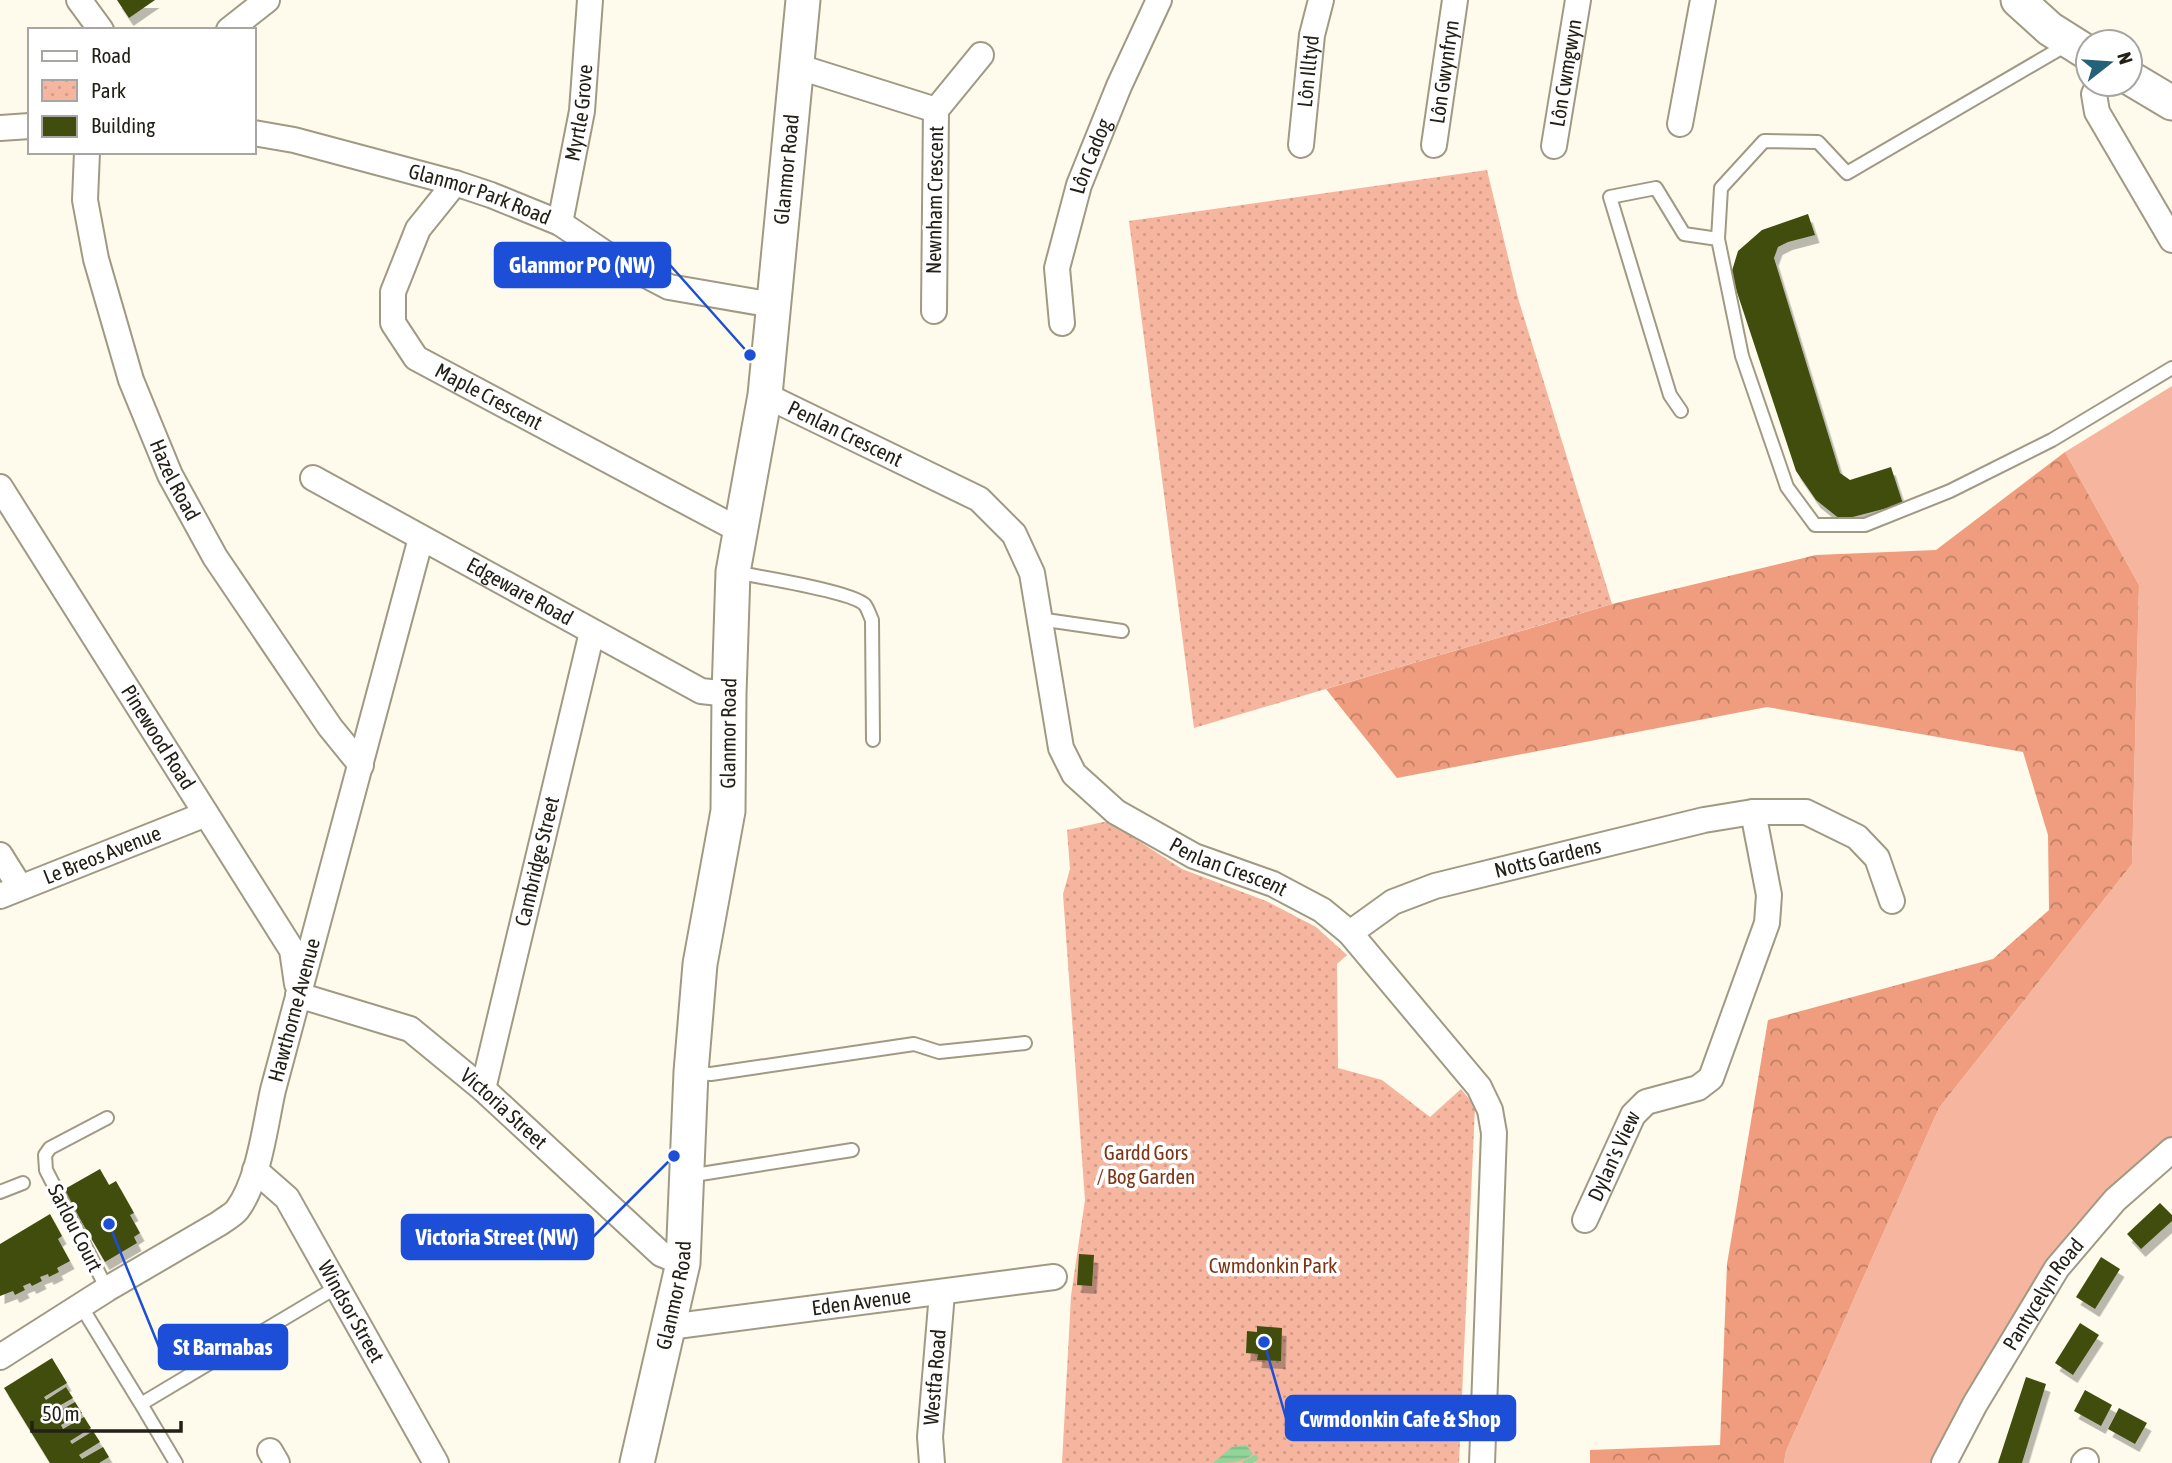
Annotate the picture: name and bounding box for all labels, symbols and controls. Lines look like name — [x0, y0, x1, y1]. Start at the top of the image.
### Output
street label: Lôn Cwmgwyn — [1544, 17, 1586, 128]
street label: Lôn Gwynfryn — [1424, 18, 1463, 125]
legend — [28, 28, 256, 154]
north arrow — [2074, 28, 2144, 98]
street label: Lôn Illtyd — [1292, 34, 1323, 108]
text: Road — [91, 43, 131, 67]
text: N — [2113, 49, 2137, 67]
street label: Myrtle Grove — [559, 64, 596, 163]
text: Park — [91, 78, 126, 102]
text: Building — [91, 113, 155, 137]
street label: Glanmor Road — [768, 113, 803, 226]
street label: Lôn Cadog — [1064, 115, 1116, 196]
street label: Newnham Crescent — [921, 126, 947, 274]
street label: Glanmor Park Road — [406, 158, 554, 229]
callout: Glanmor PO (NW) — [495, 243, 670, 287]
text: Glanmor PO (NW) — [509, 252, 655, 278]
street label: Maple Crescent — [431, 358, 547, 434]
street label: Penlan Crescent — [784, 395, 907, 471]
street label: Hazel Road — [146, 435, 205, 524]
street label: Edgeware Road — [463, 552, 578, 630]
street label: Glanmor Road — [715, 677, 741, 789]
street label: Pinewood Road — [117, 680, 201, 794]
street label: Cambridge Street — [509, 794, 563, 928]
street label: Le Breos Avenue — [40, 820, 164, 889]
street label: Penlan Crescent — [1166, 832, 1292, 900]
street label: Notts Gardens — [1492, 833, 1603, 882]
street label: Hawthorne Avenue — [263, 935, 324, 1084]
street label: Victoria Street — [456, 1063, 552, 1153]
street label: Dylan's View — [1582, 1107, 1644, 1205]
park label: Gardd Gors / Bog Garden — [1097, 1140, 1195, 1188]
street label: Sarlou Court — [44, 1180, 108, 1275]
callout: Victoria Street (NW) — [402, 1215, 593, 1259]
text: Victoria Street (NW) — [414, 1224, 579, 1250]
street label: Pantycelyn Road — [1997, 1233, 2088, 1354]
street label: Glanmor Road — [650, 1240, 695, 1352]
park label: Cwmdonkin Park — [1209, 1253, 1337, 1277]
street label: Windsor Street — [314, 1256, 390, 1366]
street label: Eden Avenue — [810, 1283, 912, 1319]
callout: St Barnabas — [159, 1325, 287, 1369]
street label: Westfa Road — [918, 1328, 950, 1426]
text: St Barnabas — [173, 1334, 273, 1360]
scale bar — [32, 1390, 180, 1434]
callout: Cwmdonkin Cafe & Shop — [1286, 1396, 1515, 1440]
text: 50 m — [42, 1401, 80, 1425]
text: Cwmdonkin Cafe & Shop — [1299, 1406, 1501, 1432]

